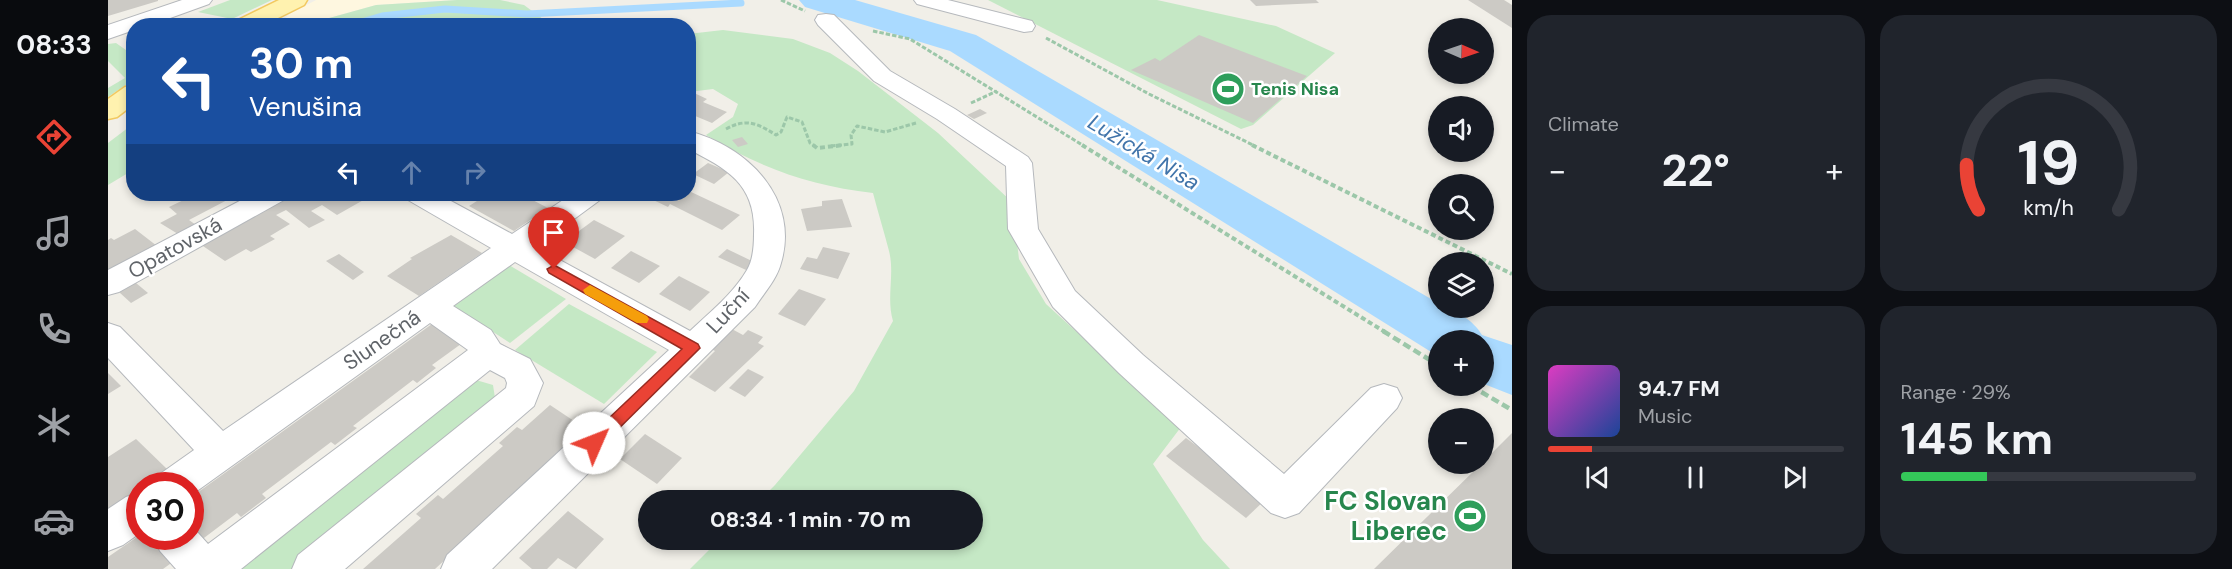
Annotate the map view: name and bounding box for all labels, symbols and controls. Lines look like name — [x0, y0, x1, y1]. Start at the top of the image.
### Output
north arrow — [1428, 18, 1494, 84]
map controls — [1428, 18, 1494, 474]
text: 08:33 — [16, 27, 92, 62]
text: 30 m — [249, 36, 353, 91]
icon: left — [150, 42, 228, 120]
sports icon: Tenis Nisa — [1210, 71, 1246, 107]
place label: Tenis Nisa — [1251, 77, 1339, 101]
text: Venušina — [249, 89, 362, 124]
button: sound — [1428, 96, 1494, 162]
water label: Lužická Nisa — [1083, 108, 1205, 197]
text: Climate — [1548, 111, 1619, 137]
icon: directions — [33, 116, 75, 158]
text: 19 — [2017, 122, 2079, 203]
text: 22° — [1662, 141, 1730, 200]
text: − — [1548, 149, 1566, 192]
text: + — [1825, 149, 1843, 192]
icon: left — [332, 156, 365, 189]
icon: ahead — [395, 156, 428, 189]
icon: right — [458, 156, 491, 189]
button: search — [1428, 174, 1494, 240]
text: km/h — [2023, 194, 2074, 222]
pin — [528, 207, 579, 269]
street label: Opatovská — [123, 211, 227, 285]
icon: music — [33, 212, 75, 254]
icon: arrive — [537, 216, 570, 249]
button: layers — [1428, 252, 1494, 318]
street label: Luční — [700, 282, 756, 340]
street label: Slunečná — [338, 303, 426, 377]
icon: phone — [33, 308, 75, 350]
button: + — [1428, 330, 1494, 396]
text: 94.7 FM — [1638, 374, 1720, 403]
text: Range · 29% — [1901, 379, 2011, 405]
text: Music — [1638, 403, 1693, 429]
icon: climate — [33, 404, 75, 446]
button: − — [1428, 408, 1494, 474]
text: 145 km — [1901, 409, 2053, 468]
position arrow — [562, 411, 626, 475]
icon: previous — [1581, 461, 1614, 494]
icon: pause — [1679, 461, 1712, 494]
icon: next — [1778, 461, 1811, 494]
speed limit sign: 30 — [126, 472, 204, 550]
place label: FC Slovan Liberec — [1324, 484, 1447, 548]
sports icon: FC Slovan Liberec — [1452, 498, 1488, 534]
icon: car — [33, 500, 75, 542]
text: 08:34 · 1 min · 70 m — [710, 505, 911, 534]

